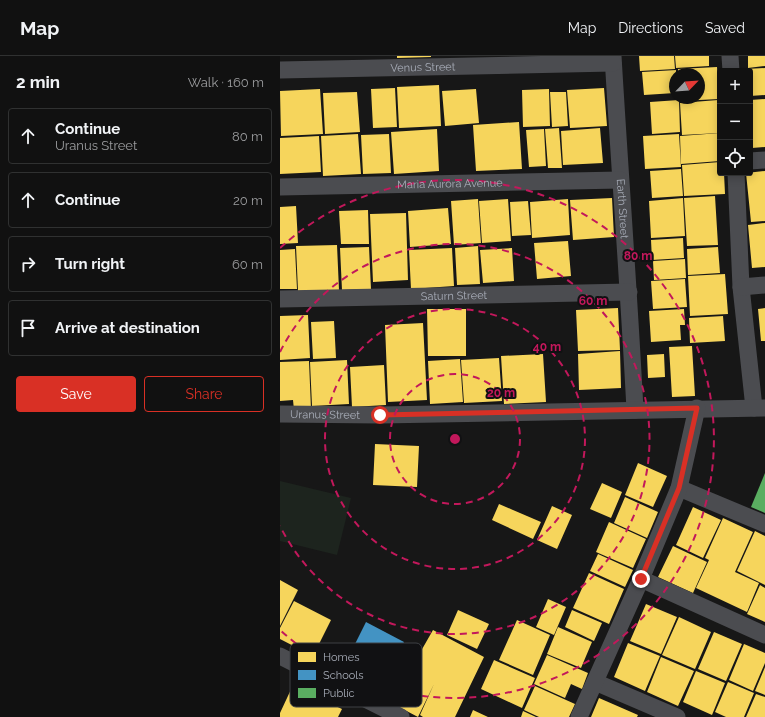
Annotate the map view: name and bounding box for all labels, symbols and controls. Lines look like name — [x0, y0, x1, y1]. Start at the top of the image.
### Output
text: Map — [20, 17, 59, 39]
text: Map — [568, 20, 596, 36]
text: Directions — [618, 20, 683, 36]
text: Saved — [705, 20, 745, 36]
street label: Venus Street — [390, 60, 456, 74]
north arrow — [669, 68, 705, 104]
map controls — [717, 68, 753, 176]
button: + — [717, 68, 753, 104]
text: 2 min — [16, 72, 60, 92]
text: Walk · 160 m — [188, 75, 264, 90]
button: − — [717, 104, 753, 140]
text: Continue — [55, 120, 120, 138]
icon: ahead — [17, 125, 39, 147]
text: 80 m — [232, 129, 263, 144]
text: Uranus Street — [55, 138, 137, 153]
button: locate — [717, 140, 753, 176]
street label: Maria Aurora Avenue — [397, 176, 503, 191]
street label: Earth Street — [614, 178, 631, 239]
icon: ahead — [17, 189, 39, 211]
text: Continue — [55, 191, 120, 209]
text: 20 m — [233, 193, 263, 208]
text: 80 m — [624, 249, 652, 263]
icon: right — [17, 253, 39, 275]
text: Turn right — [55, 255, 125, 273]
text: 60 m — [232, 257, 263, 272]
street label: Saturn Street — [421, 288, 488, 303]
text: 60 m — [579, 294, 607, 308]
icon: arrive — [17, 317, 39, 339]
text: Arrive at destination — [55, 319, 200, 337]
text: 40 m — [533, 340, 561, 354]
button: Save — [16, 376, 136, 412]
button: Share — [144, 376, 264, 412]
text: 20 m — [487, 386, 515, 400]
route start — [371, 406, 389, 424]
street label: Uranus Street — [290, 408, 360, 421]
centre of rings — [448, 432, 462, 446]
route end — [632, 570, 650, 588]
legend — [290, 643, 422, 707]
text: Homes — [323, 651, 359, 664]
text: Schools — [323, 669, 364, 682]
text: Public — [323, 687, 355, 700]

